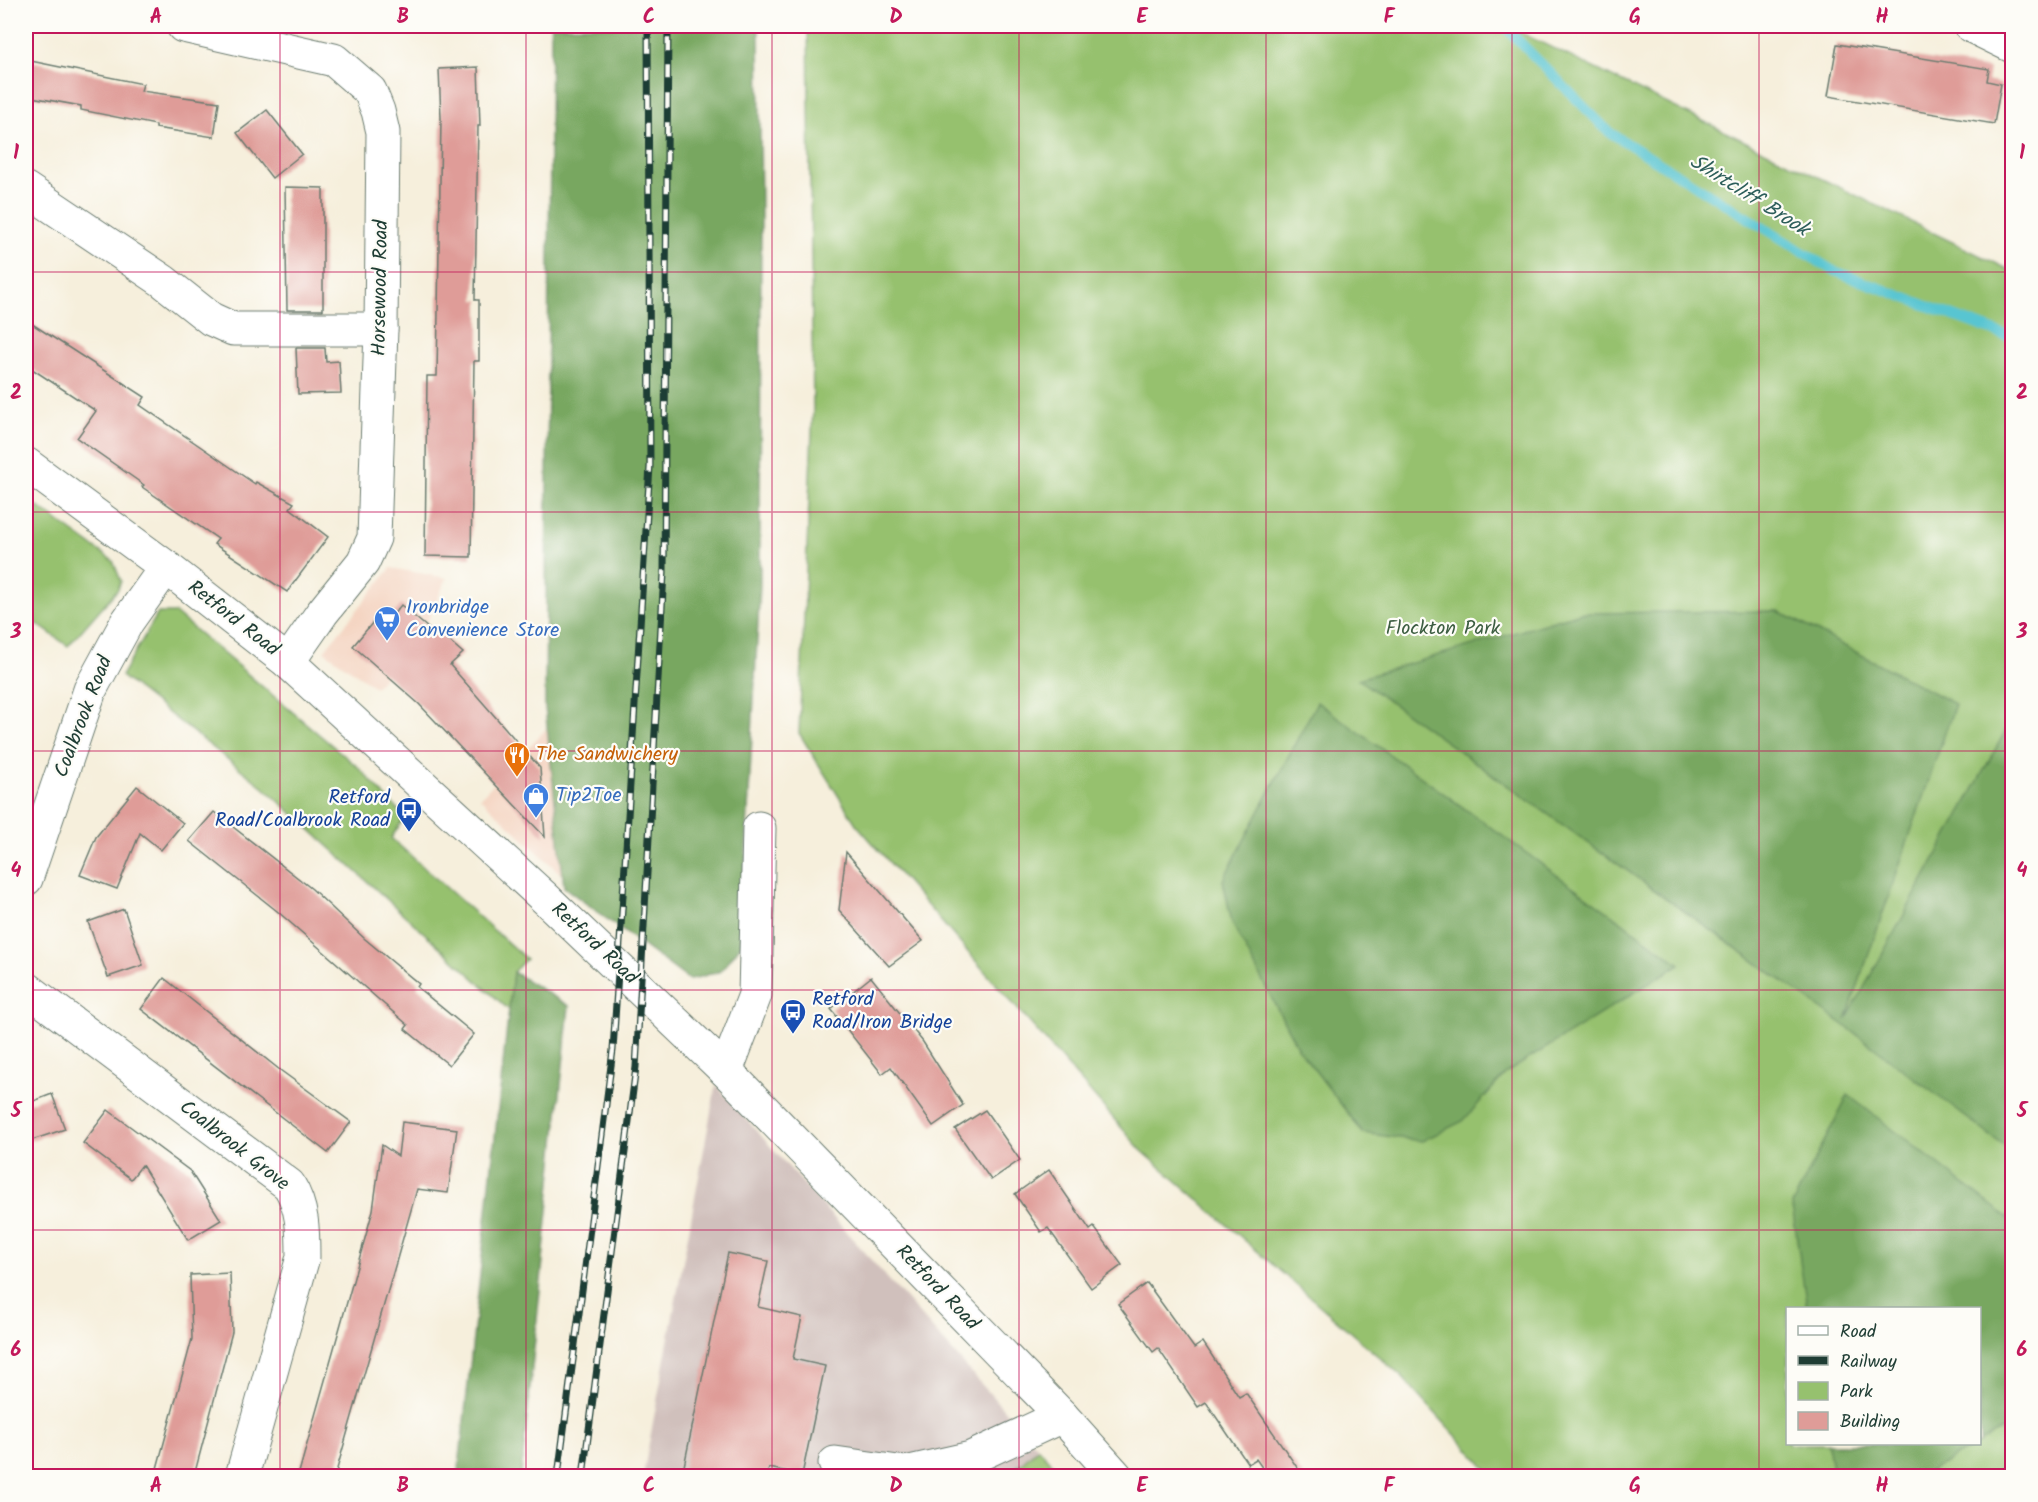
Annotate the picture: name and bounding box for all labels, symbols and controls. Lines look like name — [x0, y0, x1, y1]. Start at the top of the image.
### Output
text: A — [150, 2, 162, 34]
text: B — [397, 2, 409, 34]
text: C — [643, 2, 655, 34]
text: D — [889, 2, 903, 34]
text: E — [1136, 2, 1148, 34]
text: F — [1384, 2, 1396, 34]
text: G — [1629, 2, 1641, 34]
text: H — [1875, 2, 1889, 34]
text: 1 — [13, 138, 19, 170]
text: 1 — [2019, 138, 2025, 170]
water label: Shirtcliff Brook — [1683, 146, 1818, 248]
street label: Horsewood Road — [364, 219, 398, 356]
text: 2 — [10, 378, 22, 410]
text: 2 — [2016, 378, 2028, 410]
street label: Retford Road — [180, 573, 287, 666]
place label: Ironbridge Convenience Store — [406, 592, 559, 647]
supermarket icon: Ironbridge Convenience Store — [372, 604, 402, 642]
park label: Flockton Park — [1386, 613, 1501, 645]
text: 3 — [10, 617, 22, 649]
text: 3 — [2016, 617, 2028, 649]
street label: Coalbrook Road — [46, 651, 122, 783]
place label: The Sandwichery — [536, 739, 679, 771]
restaurant icon: The Sandwichery — [502, 740, 532, 778]
place label: Tip2Toe — [556, 780, 621, 812]
shop icon: Tip2Toe — [521, 781, 551, 819]
place label: Retford Road/Coalbrook Road — [215, 782, 391, 837]
bus stop icon: Retford Road/Coalbrook Road — [394, 795, 424, 833]
text: 4 — [11, 856, 22, 888]
text: 4 — [2017, 856, 2028, 888]
street label: Retford Road — [543, 895, 646, 994]
place label: Retford Road/Iron Bridge — [812, 984, 952, 1039]
bus stop icon: Retford Road/Iron Bridge — [778, 997, 808, 1035]
street label: Coalbrook Grove — [172, 1092, 296, 1200]
text: 5 — [10, 1096, 23, 1128]
text: 5 — [2016, 1096, 2029, 1128]
street label: Retford Road — [887, 1237, 987, 1339]
legend — [1786, 1307, 1981, 1445]
text: Road — [1840, 1318, 1877, 1347]
text: 6 — [11, 1335, 22, 1367]
text: 6 — [2017, 1335, 2028, 1367]
text: Railway — [1840, 1348, 1897, 1377]
text: Park — [1840, 1378, 1873, 1407]
text: Building — [1840, 1408, 1900, 1437]
text: A — [150, 1471, 162, 1502]
text: B — [397, 1471, 409, 1502]
text: C — [643, 1471, 655, 1502]
text: D — [889, 1471, 903, 1502]
text: E — [1136, 1471, 1148, 1502]
text: F — [1384, 1471, 1396, 1502]
text: G — [1629, 1471, 1641, 1502]
text: H — [1875, 1471, 1889, 1502]

